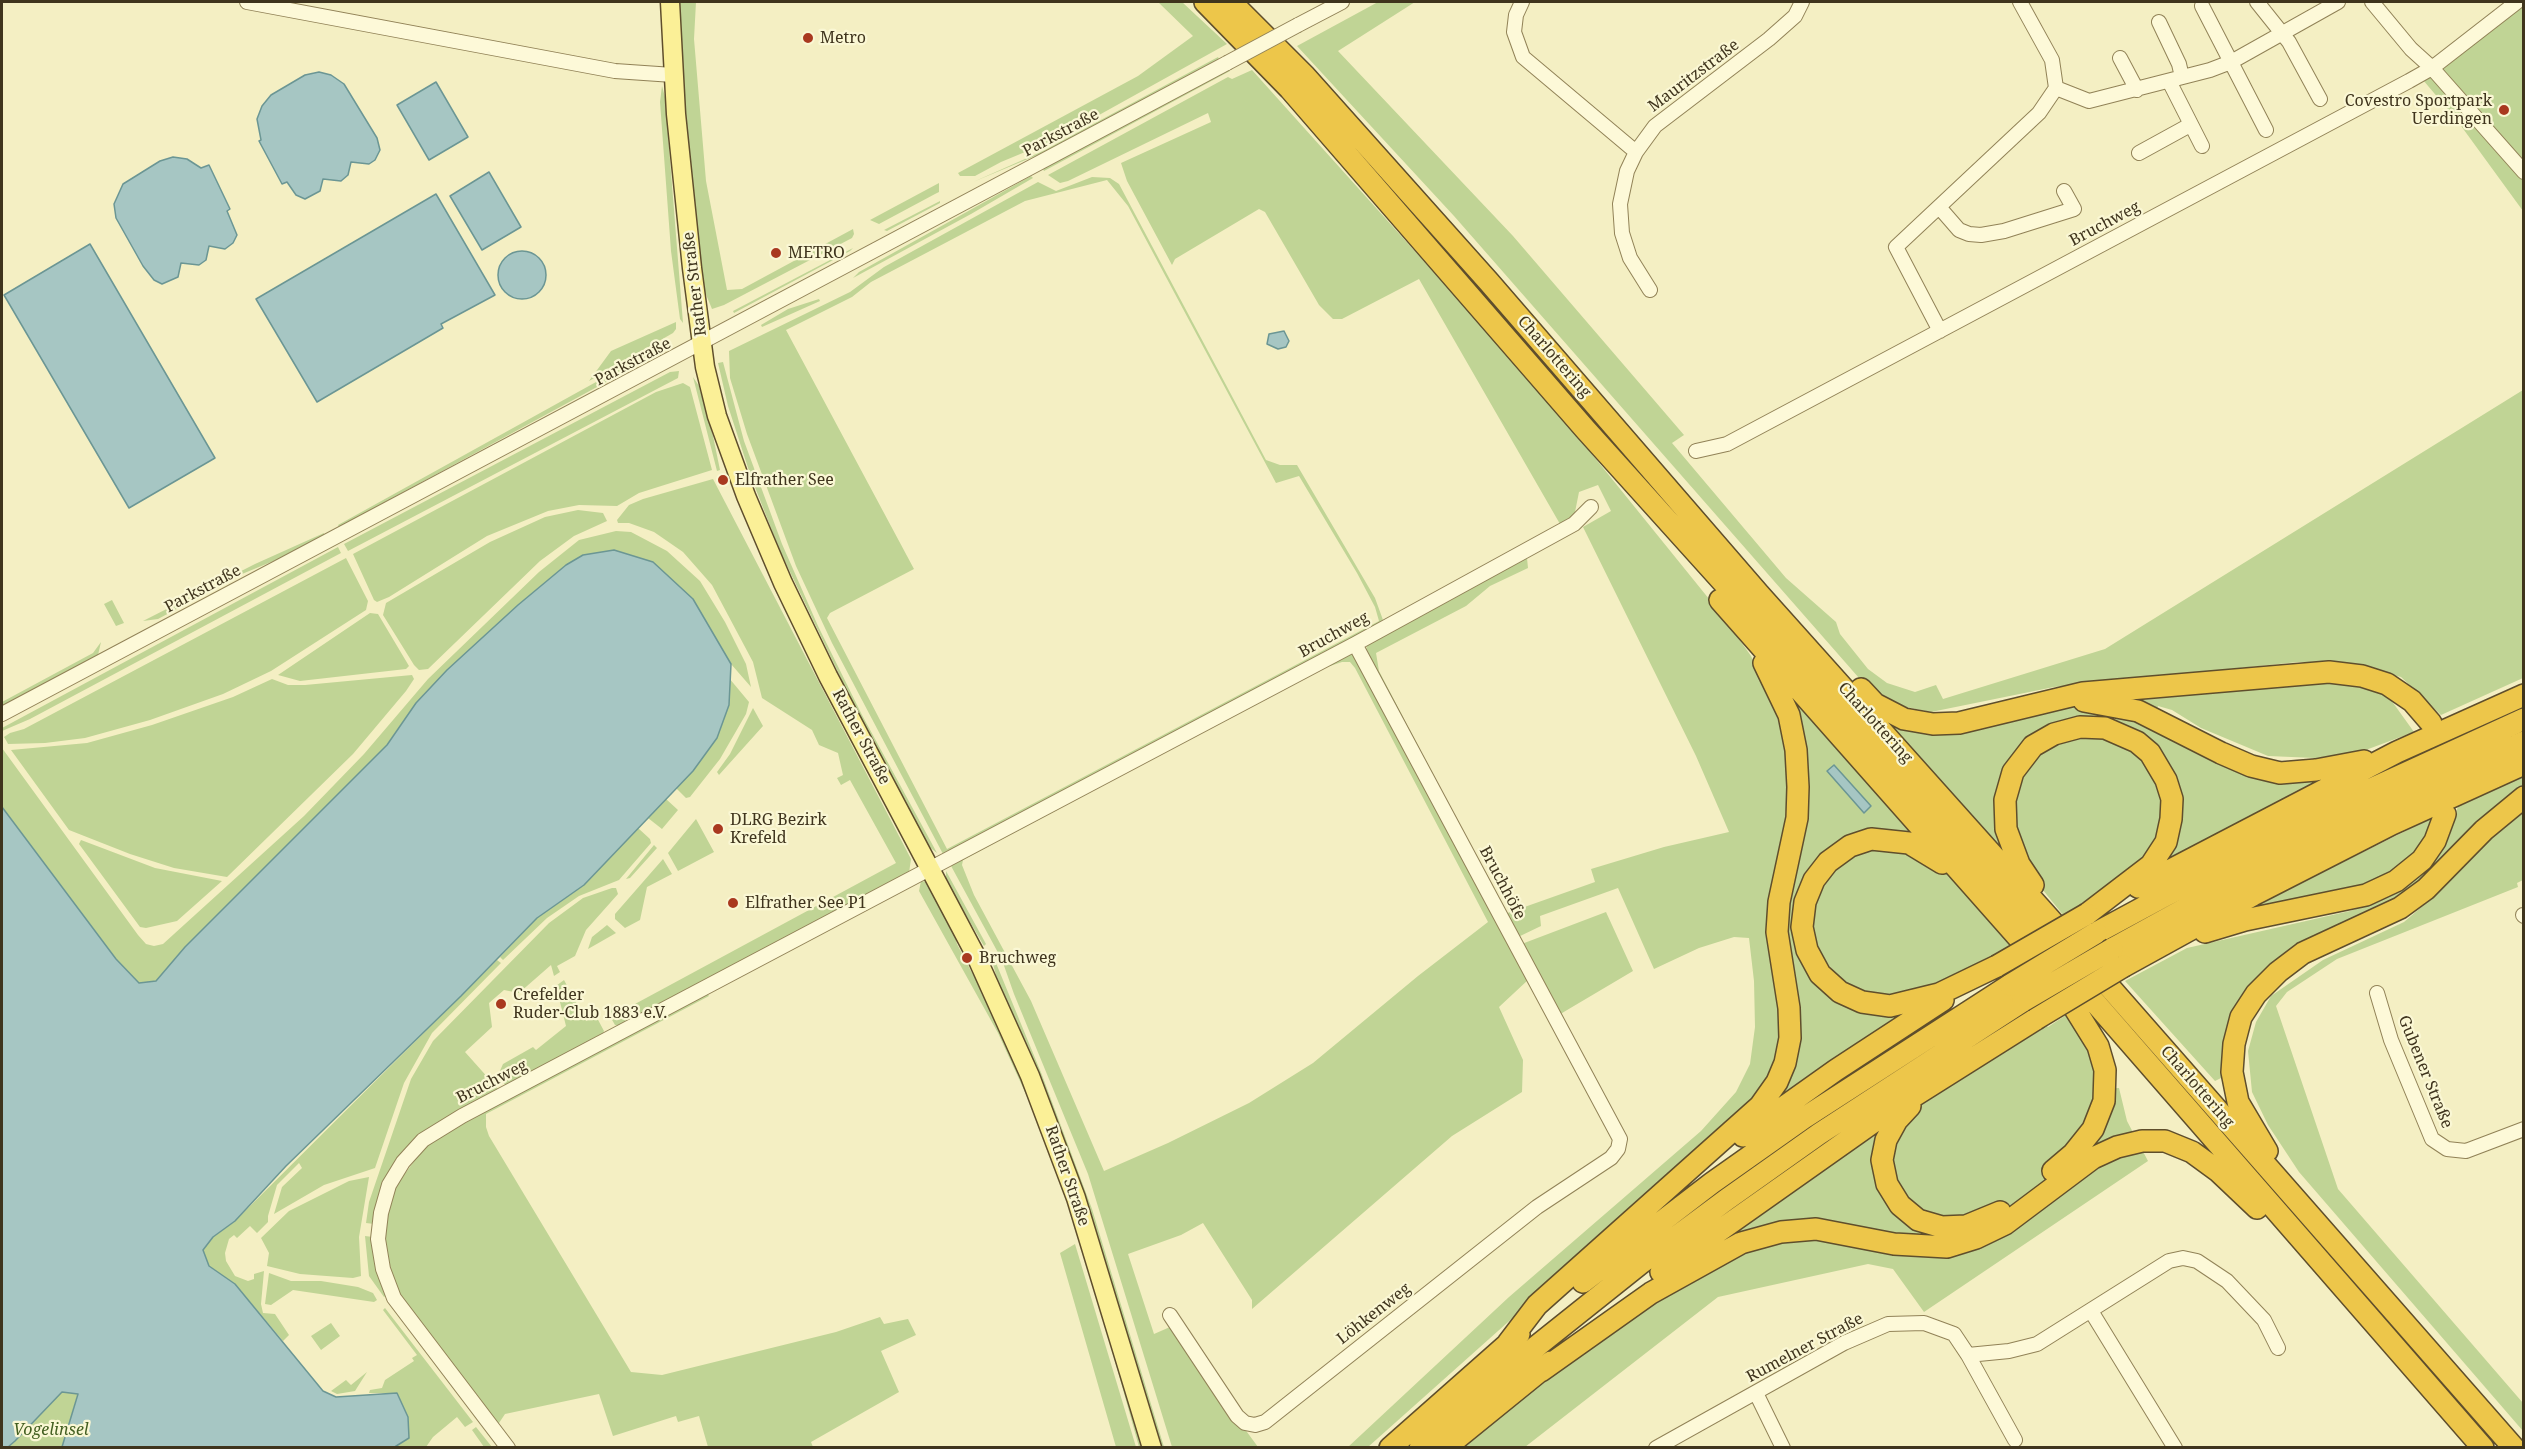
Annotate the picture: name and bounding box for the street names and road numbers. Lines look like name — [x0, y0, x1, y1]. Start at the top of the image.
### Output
street label: Mauritzstraße — [1645, 36, 1743, 116]
street label: Parkstraße — [1020, 105, 1102, 161]
street label: Bruchweg — [2066, 197, 2144, 251]
street label: Rather Straße — [679, 231, 711, 337]
street label: Charlottering — [1513, 312, 1595, 402]
street label: Parkstraße — [592, 334, 674, 390]
street label: Parkstraße — [162, 561, 244, 617]
street label: Bruchweg — [1296, 608, 1372, 662]
street label: Charlottering — [1834, 679, 1916, 767]
street label: Rather Straße — [828, 686, 894, 788]
street label: Bruchhöfe — [1475, 843, 1529, 923]
street label: Gubener Straße — [2394, 1013, 2456, 1131]
street label: Charlottering — [2156, 1042, 2238, 1132]
street label: Bruchweg — [453, 1056, 531, 1108]
street label: Rather Straße — [1041, 1123, 1093, 1229]
street label: Löhkenweg — [1333, 1279, 1415, 1349]
street label: Rumelner Straße — [1743, 1309, 1867, 1387]

